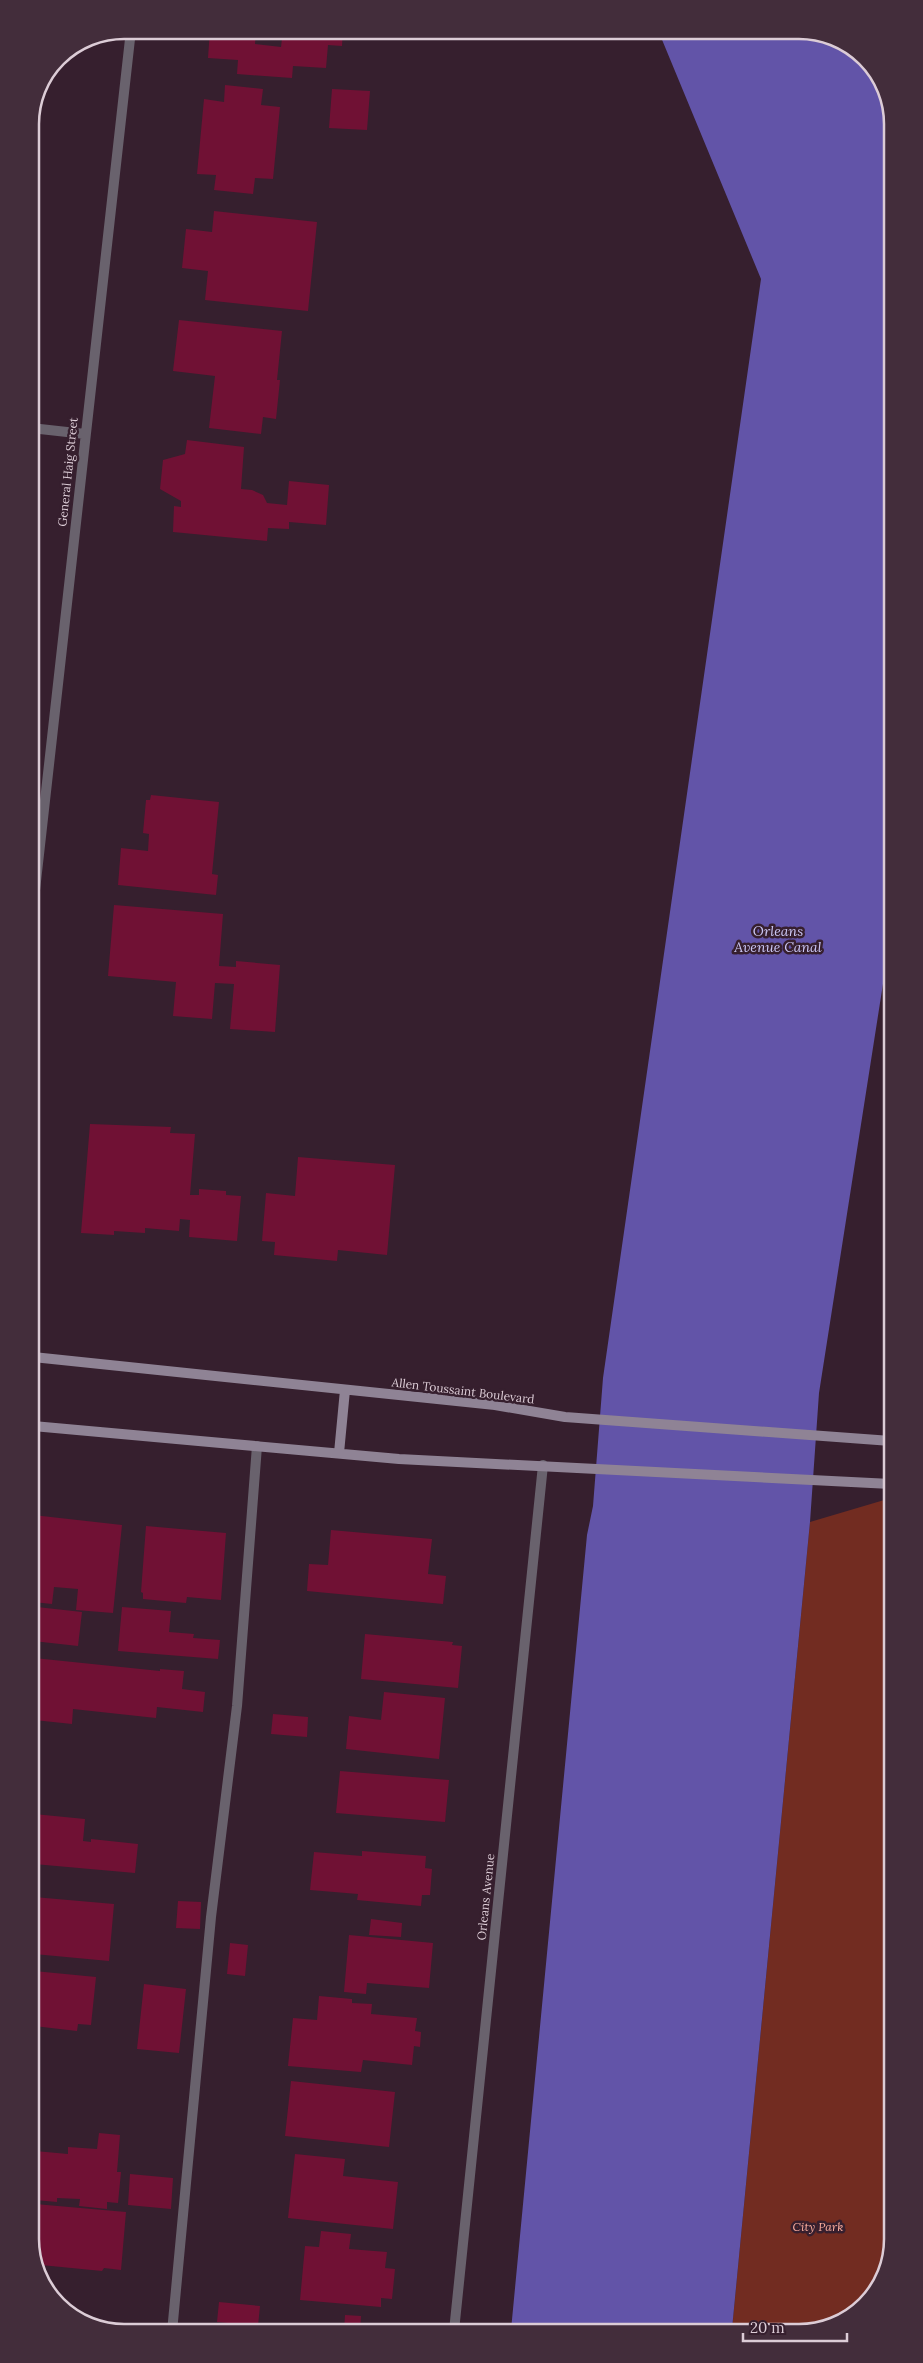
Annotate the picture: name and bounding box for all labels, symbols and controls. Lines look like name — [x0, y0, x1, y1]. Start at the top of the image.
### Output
street label: General Haig Street — [54, 416, 81, 527]
water label: Orleans Avenue Canal — [733, 922, 822, 956]
street label: Allen Toussaint Boulevard — [390, 1374, 535, 1407]
street label: Orleans Avenue — [473, 1852, 498, 1941]
park label: City Park — [793, 2219, 843, 2234]
scale bar — [743, 2310, 847, 2342]
text: 20 m — [750, 2318, 785, 2337]

